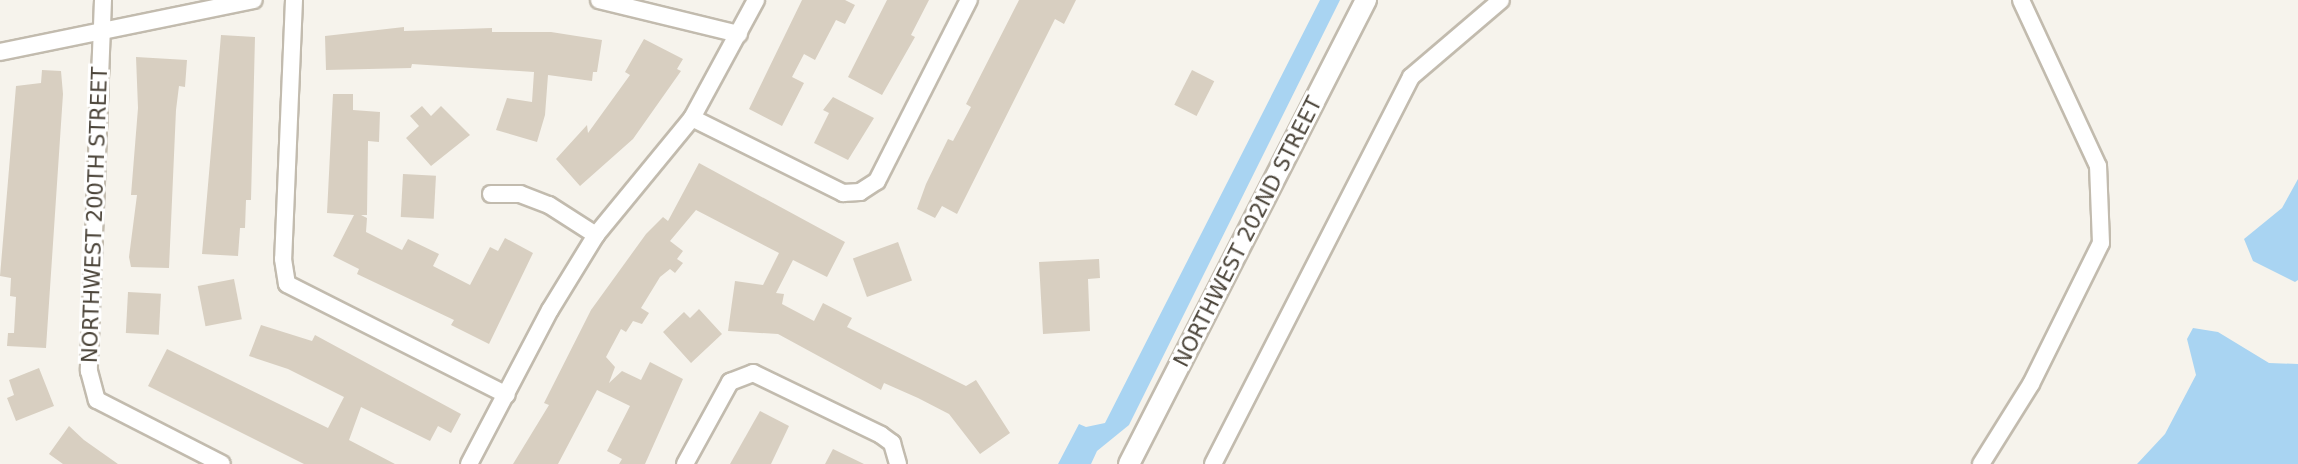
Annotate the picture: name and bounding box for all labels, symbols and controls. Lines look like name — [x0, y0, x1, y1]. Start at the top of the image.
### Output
street label: NORTHWEST 200TH STREET — [77, 67, 113, 363]
street label: NORTHWEST 202ND STREET — [1169, 93, 1327, 371]

